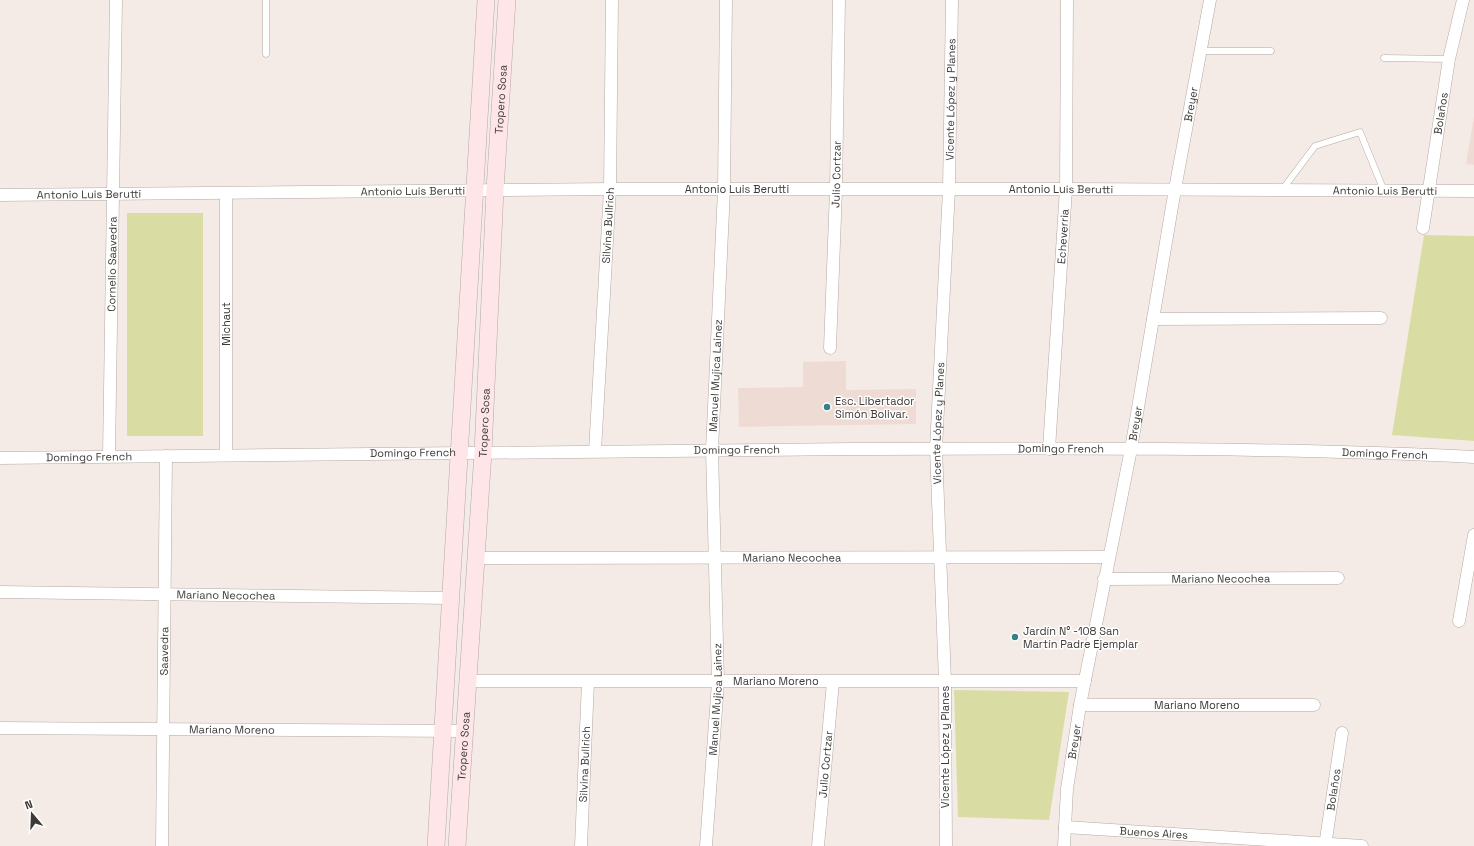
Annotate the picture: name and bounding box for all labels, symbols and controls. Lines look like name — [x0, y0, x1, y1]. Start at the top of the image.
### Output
street label: Vicente López y Planes — [942, 38, 958, 161]
street label: Tropero Sosa — [492, 64, 510, 134]
street label: Breyer — [1181, 86, 1201, 123]
street label: Bolaños — [1430, 91, 1451, 135]
street label: Julio Cortzar — [828, 140, 844, 208]
street label: Antonio Luis Berutti — [685, 182, 789, 196]
street label: Antonio Luis Berutti — [1009, 182, 1113, 196]
street label: Antonio Luis Berutti — [361, 183, 466, 198]
street label: Antonio Luis Berutti — [1333, 183, 1437, 198]
street label: Antonio Luis Berutti — [37, 187, 142, 202]
street label: Silvina Bullrich — [599, 187, 617, 264]
street label: Echeverria — [1054, 208, 1072, 265]
street label: Cornelio Saavedra — [104, 216, 120, 312]
street label: Michaut — [219, 302, 233, 346]
street label: Manuel Mujica Lainez — [706, 319, 725, 432]
street label: Vicente López y Planes — [929, 362, 947, 485]
street label: Tropero Sosa — [476, 387, 493, 458]
place label: Esc. Libertador Simón Bolivar. — [835, 394, 914, 421]
marker: Esc. Libertador Simón Bolivar. — [822, 402, 832, 412]
street label: Breyer — [1125, 405, 1145, 442]
street label: Domingo French — [1018, 441, 1104, 456]
street label: Domingo French — [694, 442, 780, 457]
street label: Domingo French — [370, 445, 456, 460]
street label: Domingo French — [1342, 445, 1428, 462]
street label: Domingo French — [46, 449, 132, 464]
street label: Mariano Necochea — [743, 550, 842, 565]
street label: Mariano Necochea — [1172, 571, 1271, 586]
street label: Mariano Necochea — [176, 587, 276, 603]
place label: Jardín N° -108 San Martín Padre Ejemplar — [1023, 624, 1138, 651]
street label: Saavedra — [157, 626, 171, 675]
marker: Jardín N° -108 San Martín Padre Ejemplar — [1010, 632, 1020, 642]
street label: Manuel Mujica Lainez — [706, 643, 725, 756]
street label: Mariano Moreno — [733, 674, 819, 688]
street label: Vicente López y Planes — [938, 686, 952, 808]
street label: Mariano Moreno — [1154, 698, 1240, 712]
street label: Tropero Sosa — [454, 711, 473, 781]
street label: Mariano Moreno — [189, 722, 275, 737]
street label: Breyer — [1065, 723, 1084, 760]
street label: Silvina Bullrich — [576, 726, 593, 802]
street label: Julio Cortzar — [815, 730, 836, 799]
street label: Bolaños — [1323, 767, 1344, 812]
north arrow — [12, 794, 52, 834]
text: N — [23, 797, 35, 812]
street label: Buenos Aires — [1119, 824, 1189, 842]

